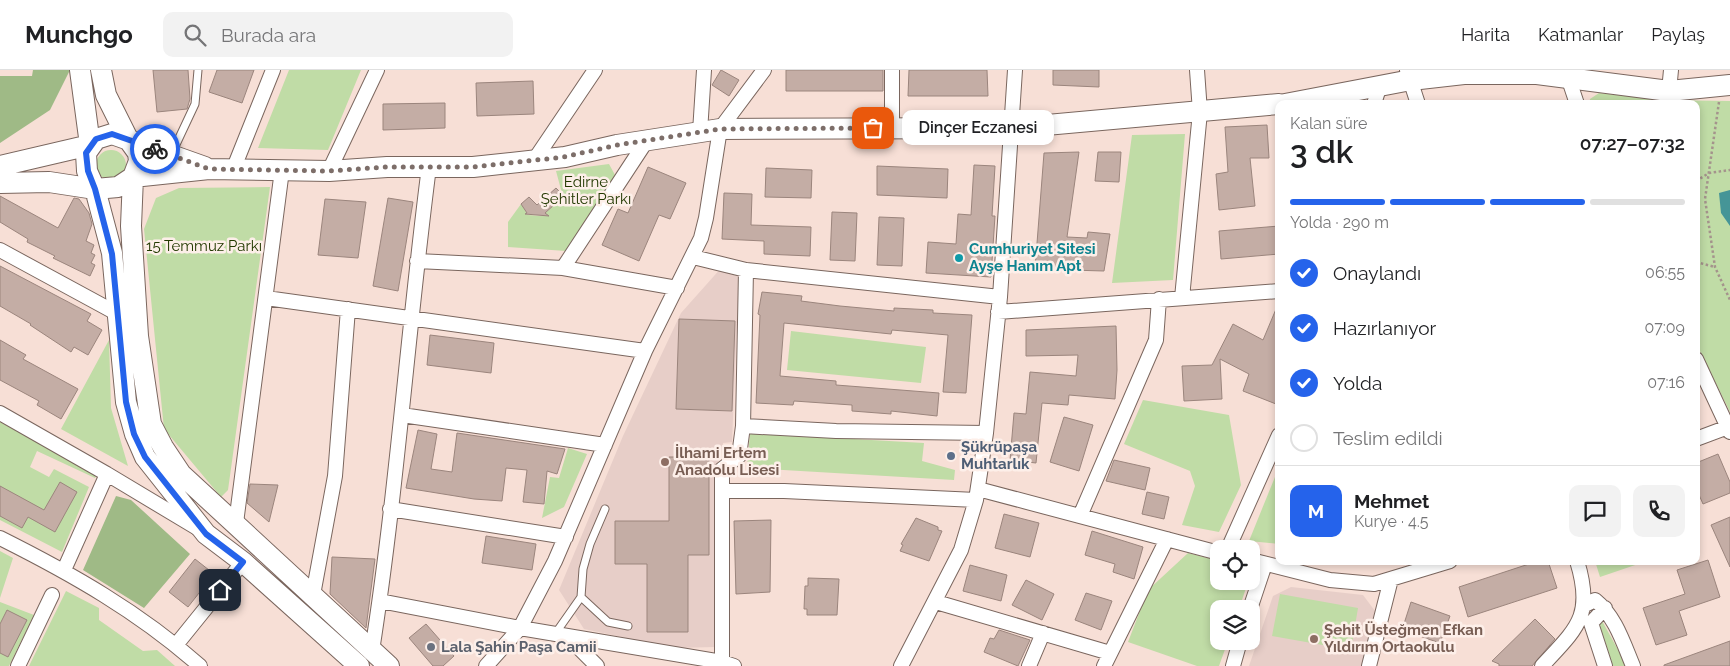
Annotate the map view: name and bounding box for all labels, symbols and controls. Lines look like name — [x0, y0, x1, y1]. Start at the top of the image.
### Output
search box — [163, 12, 513, 57]
text: Munchgo — [25, 20, 133, 49]
icon: search — [181, 21, 209, 49]
text: Burada ara — [221, 24, 316, 46]
text: Harita — [1461, 24, 1510, 45]
text: Katmanlar — [1538, 24, 1623, 45]
text: Paylaş — [1651, 24, 1705, 45]
pin — [852, 107, 894, 149]
callout: Dinçer Eczanesi — [903, 110, 1056, 146]
icon: bag — [859, 114, 887, 142]
text: Kalan süre — [1290, 114, 1367, 133]
text: Dinçer Eczanesi — [919, 118, 1037, 137]
courier — [130, 124, 180, 174]
text: 07:27–07:32 — [1580, 132, 1685, 154]
text: 3 dk — [1290, 133, 1353, 170]
icon: bike — [141, 135, 169, 163]
park label: Edirne Şehitler Parkı — [541, 173, 631, 208]
text: Yolda · 290 m — [1290, 213, 1389, 232]
park label: 15 Temmuz Parkı — [146, 237, 262, 255]
place label: Cumhuriyet Sitesi Ayşe Hanım Apt — [969, 240, 1096, 275]
marker: Cumhuriyet Sitesi Ayşe Hanım Apt — [953, 252, 965, 264]
icon: check — [1290, 259, 1318, 287]
text: Onaylandı — [1333, 262, 1421, 284]
text: 06:55 — [1645, 263, 1685, 282]
icon: check — [1290, 314, 1318, 342]
text: Hazırlanıyor — [1333, 317, 1436, 339]
text: 07:09 — [1645, 318, 1685, 337]
icon: check — [1290, 369, 1318, 397]
text: Yolda — [1333, 372, 1382, 394]
text: 07:16 — [1647, 373, 1685, 392]
text: Teslim edildi — [1333, 427, 1443, 449]
place label: Şükrüpaşa Muhtarlık — [961, 438, 1037, 473]
place label: İlhami Ertem Anadolu Lisesi — [675, 444, 779, 479]
marker: Şükrüpaşa Muhtarlık — [945, 450, 957, 462]
marker: İlhami Ertem Anadolu Lisesi — [659, 456, 671, 468]
button: chat — [1569, 485, 1621, 537]
button: phone — [1633, 485, 1685, 537]
text: Mehmet — [1354, 490, 1429, 512]
text: M — [1308, 500, 1324, 522]
text: Kurye · 4.5 — [1354, 512, 1429, 531]
map controls — [1210, 540, 1260, 650]
button: locate — [1210, 540, 1260, 590]
pin — [199, 569, 241, 611]
icon: home — [206, 576, 234, 604]
button: layers — [1210, 600, 1260, 650]
place label: Şehit Üsteğmen Efkan Yıldırım Ortaokulu — [1324, 621, 1483, 656]
marker: Şehit Üsteğmen Efkan Yıldırım Ortaokulu — [1308, 633, 1320, 645]
place label: Lala Şahin Paşa Camii — [441, 638, 597, 656]
marker: Lala Şahin Paşa Camii — [425, 641, 437, 653]

